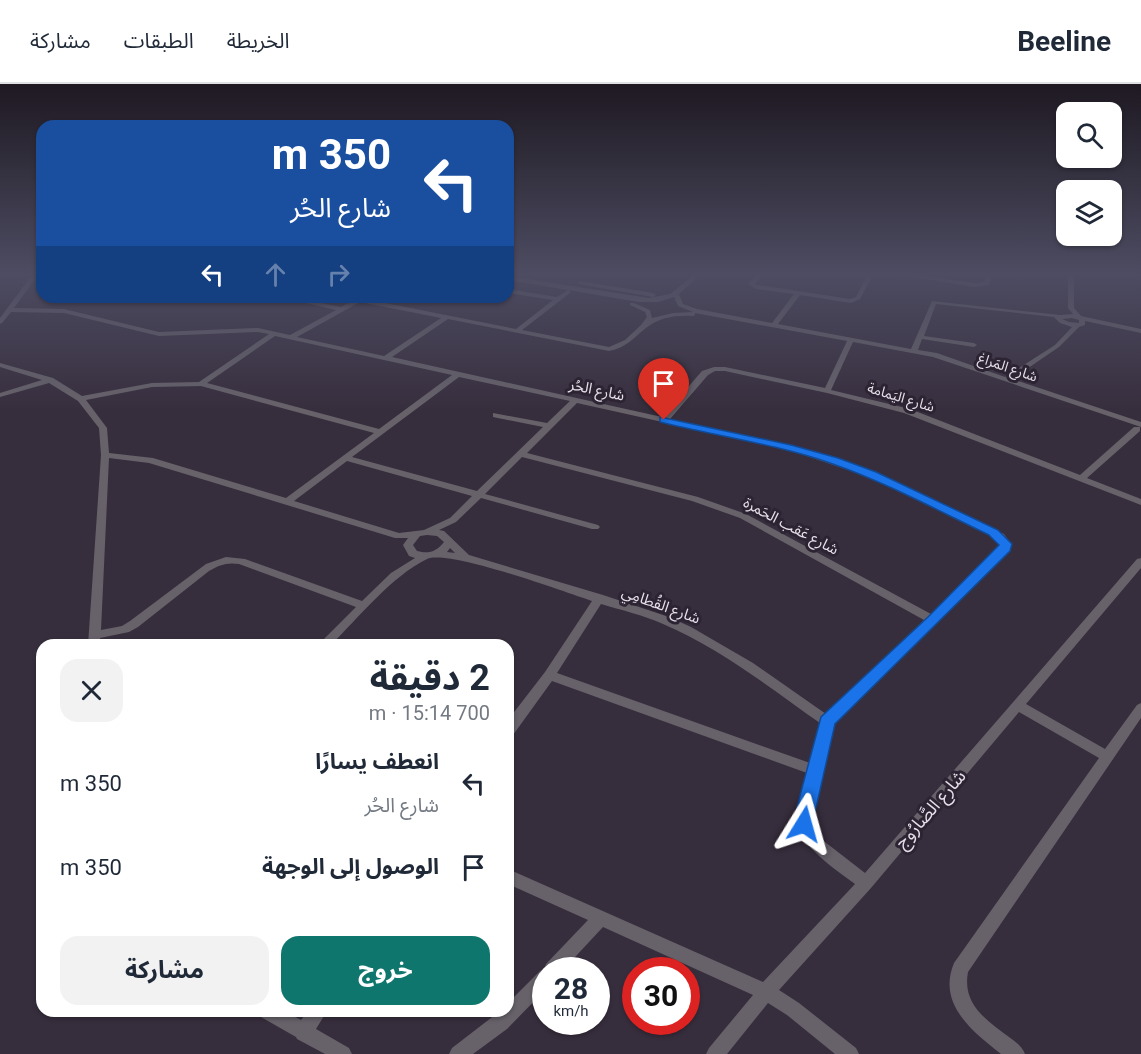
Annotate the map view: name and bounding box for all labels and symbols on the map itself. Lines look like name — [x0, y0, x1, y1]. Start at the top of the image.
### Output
street label: شارع المَراغ — [975, 349, 1040, 387]
pin — [638, 358, 689, 420]
street label: شارع الحُر — [566, 375, 626, 408]
street label: شارع اليَمامة — [865, 379, 936, 418]
street label: شارع عَقب الحَمرة — [739, 493, 842, 561]
street label: شارع القُطامِي — [618, 581, 703, 630]
street label: شارع الصَّارُوج — [890, 766, 973, 855]
position arrow — [772, 792, 836, 856]
speed limit sign: 30 — [622, 957, 700, 1035]

